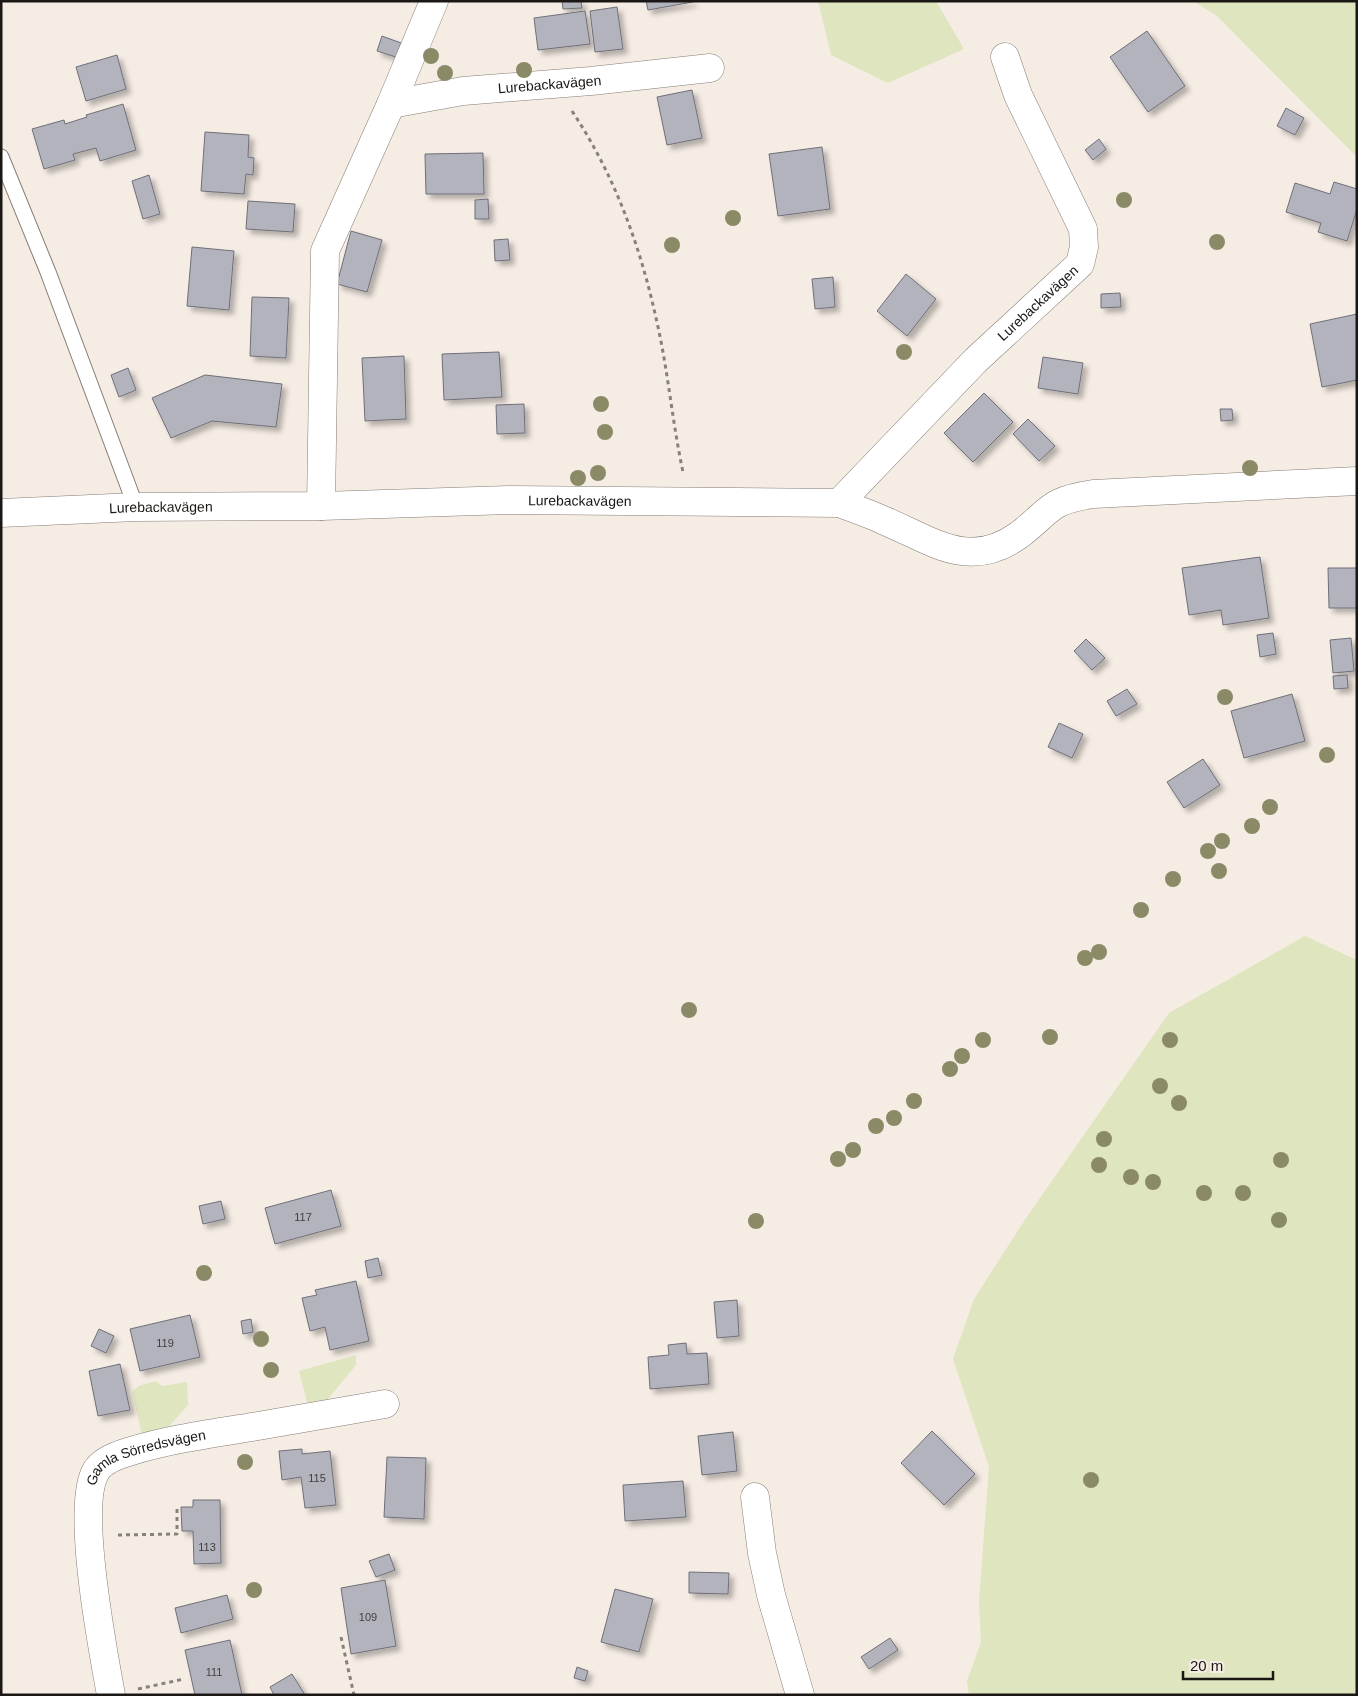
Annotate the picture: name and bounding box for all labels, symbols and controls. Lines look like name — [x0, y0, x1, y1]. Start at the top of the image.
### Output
street label: Lurebackavägen — [497, 72, 602, 96]
street label: Lurebackavägen — [994, 262, 1081, 344]
street label: Lurebackavägen — [528, 492, 632, 509]
street label: Lurebackavägen — [109, 499, 213, 516]
house number: 117 — [294, 1211, 312, 1223]
house number: 119 — [156, 1337, 174, 1349]
street label: Gamla Sörredsvägen — [83, 1427, 207, 1487]
house number: 115 — [308, 1472, 326, 1484]
house number: 113 — [198, 1541, 216, 1553]
house number: 109 — [359, 1611, 377, 1623]
scale bar — [1183, 1648, 1273, 1680]
text: 20 m — [1190, 1657, 1223, 1674]
house number: 111 — [206, 1666, 222, 1678]

